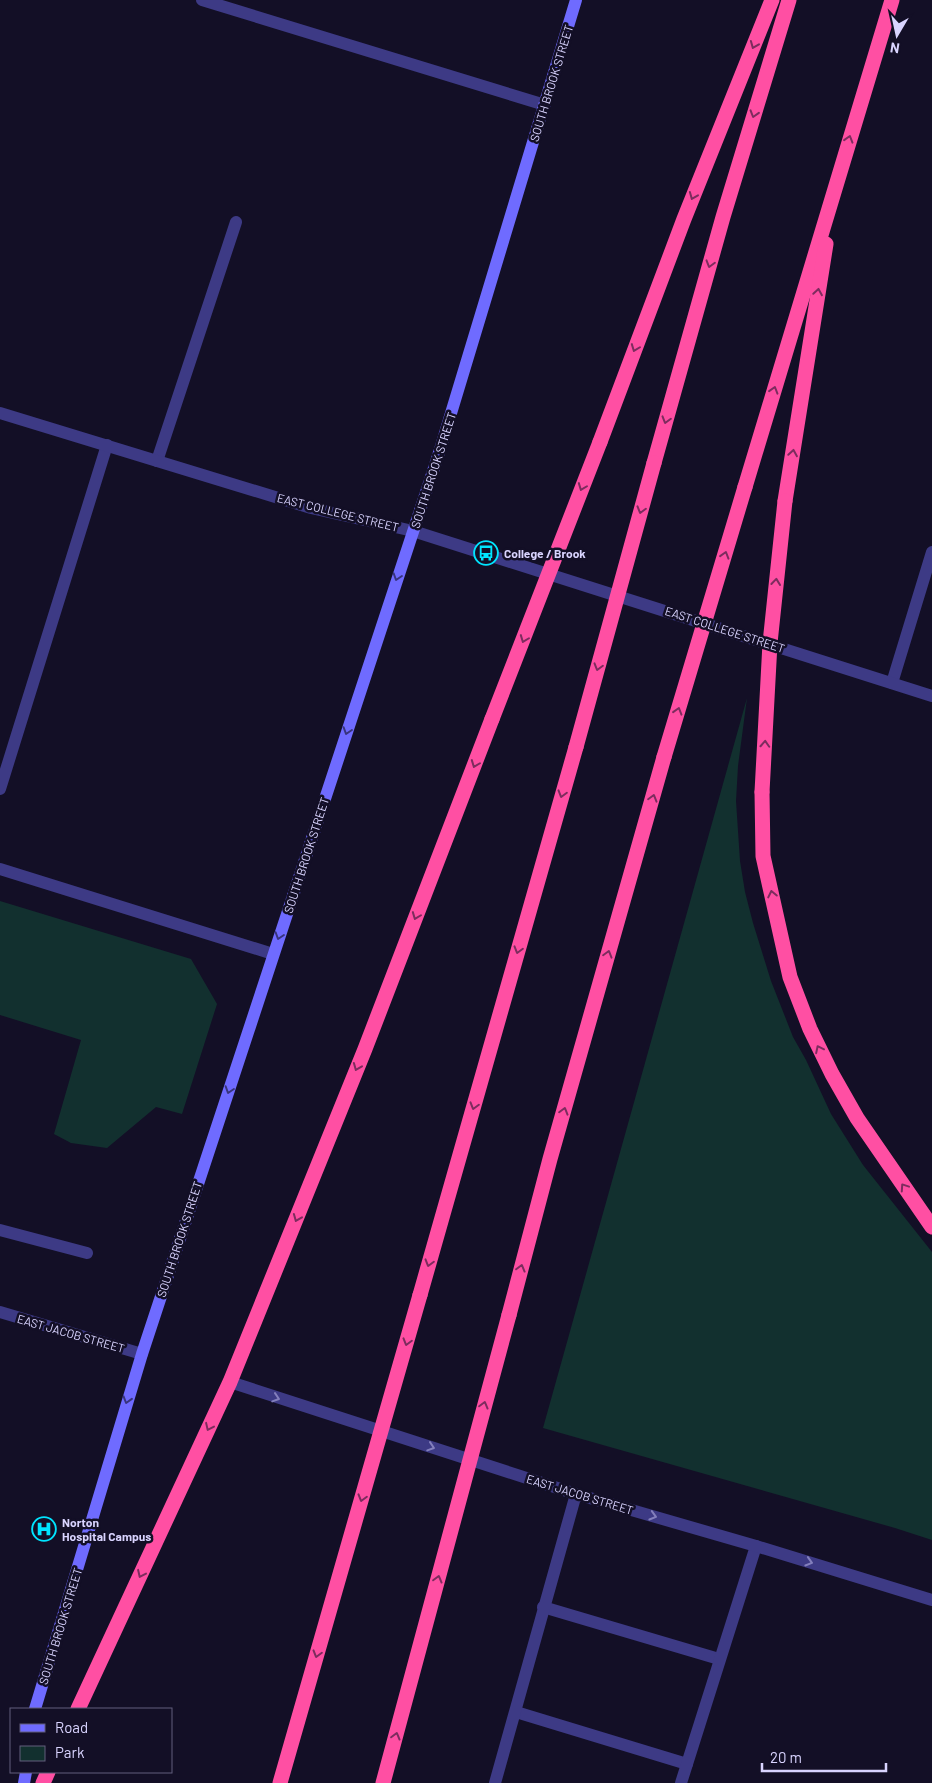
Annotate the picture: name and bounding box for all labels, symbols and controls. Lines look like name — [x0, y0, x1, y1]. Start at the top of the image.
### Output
north arrow — [872, 10, 922, 60]
street label: SOUTH BROOK STREET — [527, 23, 575, 143]
text: N — [889, 39, 901, 57]
one-way arrow — [749, 40, 760, 49]
one-way arrow — [750, 109, 760, 117]
one-way arrow — [844, 135, 854, 144]
one-way arrow — [689, 191, 699, 200]
one-way arrow — [705, 259, 716, 268]
one-way arrow — [812, 288, 823, 296]
one-way arrow — [631, 343, 641, 352]
one-way arrow — [768, 386, 778, 394]
street label: SOUTH BROOK STREET — [408, 410, 458, 530]
one-way arrow — [662, 416, 672, 424]
one-way arrow — [787, 448, 797, 457]
one-way arrow — [578, 482, 588, 491]
street label: EAST COLLEGE STREET — [276, 490, 401, 534]
one-way arrow — [637, 506, 647, 514]
bus stop icon: College / Brook — [473, 540, 499, 566]
place label: College / Brook — [504, 546, 586, 560]
one-way arrow — [719, 551, 729, 559]
one-way arrow — [393, 572, 403, 581]
one-way arrow — [770, 577, 781, 585]
street label: EAST COLLEGE STREET — [663, 603, 787, 655]
one-way arrow — [519, 634, 529, 642]
one-way arrow — [593, 662, 603, 670]
one-way arrow — [673, 707, 683, 715]
one-way arrow — [342, 727, 352, 735]
one-way arrow — [759, 739, 770, 747]
one-way arrow — [471, 760, 481, 768]
one-way arrow — [558, 789, 568, 797]
street label: SOUTH BROOK STREET — [281, 795, 331, 915]
one-way arrow — [647, 795, 657, 803]
one-way arrow — [767, 890, 777, 899]
one-way arrow — [412, 911, 422, 920]
one-way arrow — [275, 931, 285, 939]
one-way arrow — [513, 946, 524, 954]
one-way arrow — [603, 951, 613, 959]
one-way arrow — [815, 1045, 826, 1054]
one-way arrow — [353, 1063, 363, 1071]
one-way arrow — [224, 1085, 234, 1094]
one-way arrow — [469, 1102, 479, 1110]
one-way arrow — [558, 1106, 569, 1115]
street label: SOUTH BROOK STREET — [154, 1179, 204, 1299]
one-way arrow — [901, 1183, 910, 1193]
one-way arrow — [293, 1213, 303, 1222]
one-way arrow — [425, 1258, 435, 1266]
one-way arrow — [516, 1264, 526, 1272]
street label: EAST JACOB STREET — [16, 1311, 126, 1355]
one-way arrow — [402, 1337, 412, 1346]
one-way arrow — [272, 1392, 280, 1402]
one-way arrow — [123, 1396, 133, 1404]
one-way arrow — [479, 1401, 489, 1410]
one-way arrow — [206, 1421, 216, 1430]
one-way arrow — [426, 1442, 435, 1452]
street label: EAST JACOB STREET — [525, 1471, 635, 1517]
one-way arrow — [357, 1494, 367, 1502]
one-way arrow — [648, 1511, 657, 1521]
place label: Norton Hospital Campus — [62, 1515, 151, 1543]
hospital icon: Norton Hospital Campus — [31, 1516, 57, 1542]
one-way arrow — [804, 1557, 813, 1567]
street label: SOUTH BROOK STREET — [36, 1566, 84, 1686]
one-way arrow — [137, 1569, 147, 1578]
one-way arrow — [432, 1574, 443, 1583]
one-way arrow — [312, 1650, 322, 1658]
legend — [10, 1708, 172, 1773]
text: Road — [55, 1718, 88, 1736]
one-way arrow — [390, 1731, 401, 1740]
scale bar — [762, 1740, 886, 1772]
text: Park — [55, 1743, 85, 1761]
text: 20 m — [770, 1748, 802, 1766]

